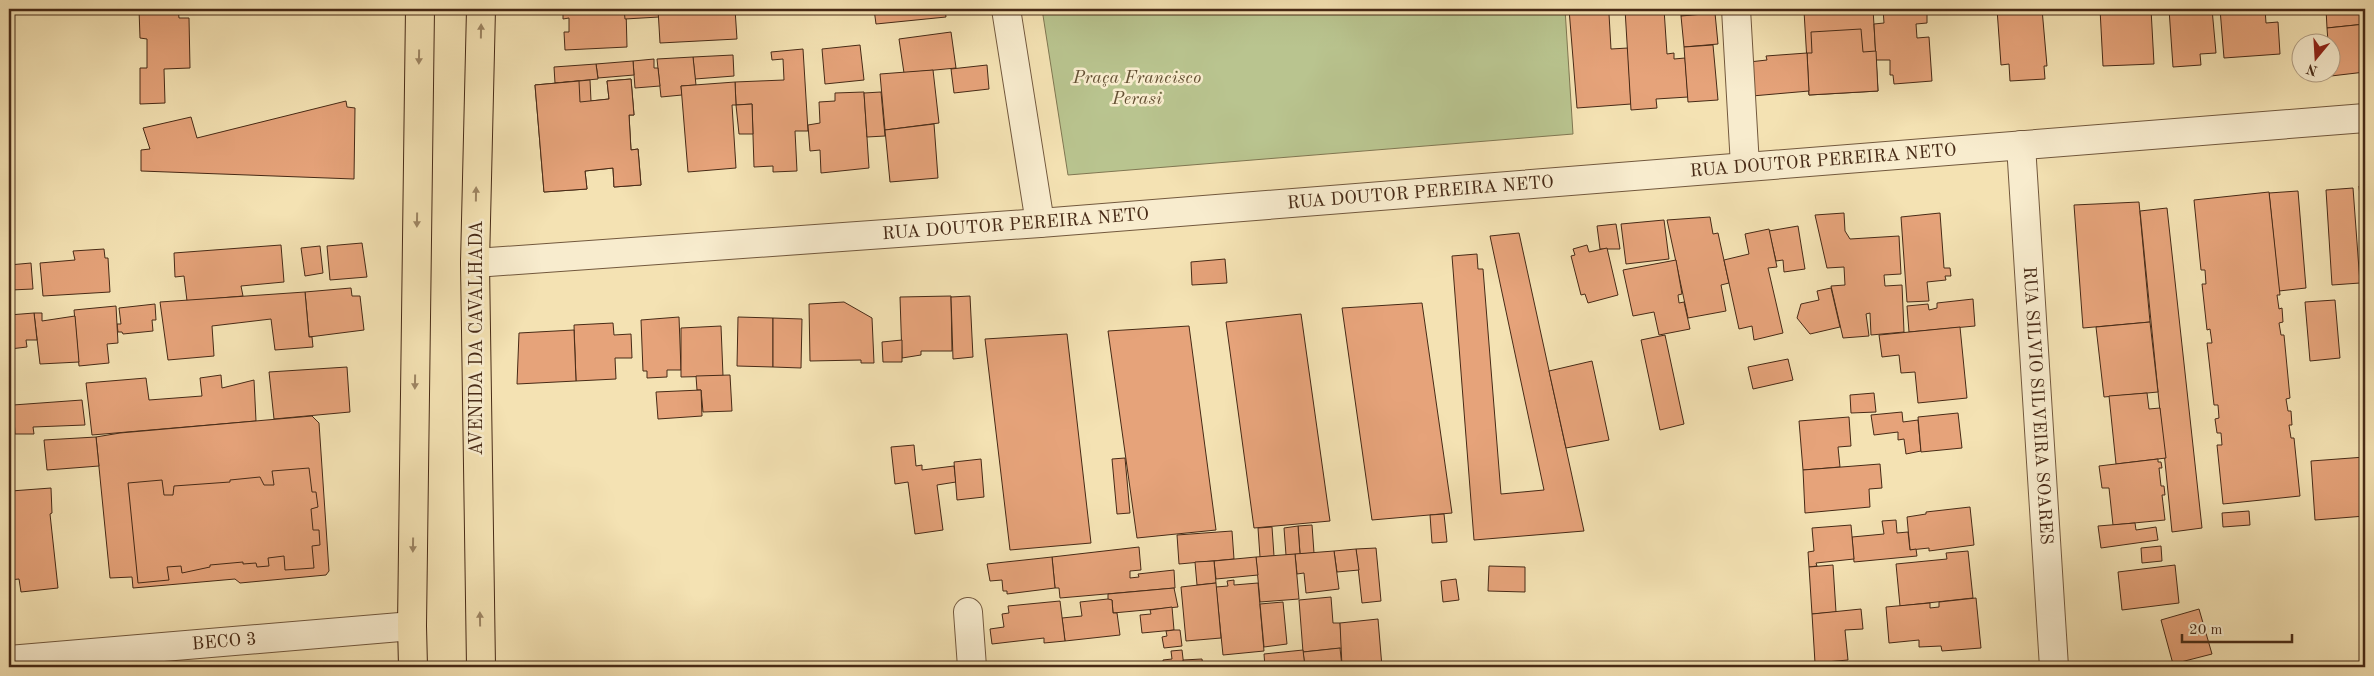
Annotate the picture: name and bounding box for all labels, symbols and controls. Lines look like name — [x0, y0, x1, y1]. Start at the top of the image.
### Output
one-way arrow — [477, 23, 485, 39]
north arrow — [2292, 32, 2342, 82]
one-way arrow — [415, 50, 423, 66]
text: N — [2305, 61, 2320, 78]
park label: Praça Francisco Perasi — [1072, 69, 1201, 108]
street label: RUA DOUTOR PEREIRA NETO — [1689, 141, 1957, 180]
street label: RUA DOUTOR PEREIRA NETO — [1286, 173, 1554, 212]
one-way arrow — [473, 185, 481, 201]
street label: RUA DOUTOR PEREIRA NETO — [882, 205, 1150, 243]
one-way arrow — [413, 212, 421, 228]
street label: AVENIDA DA CAVALHADA — [468, 220, 486, 456]
street label: RUA SILVIO SILVEIRA SOARES — [2020, 266, 2055, 545]
one-way arrow — [411, 375, 419, 391]
one-way arrow — [408, 537, 416, 553]
one-way arrow — [476, 610, 484, 626]
scale bar — [2182, 611, 2292, 643]
text: 20 m — [2189, 623, 2223, 638]
street label: BECO 3 — [191, 630, 257, 654]

